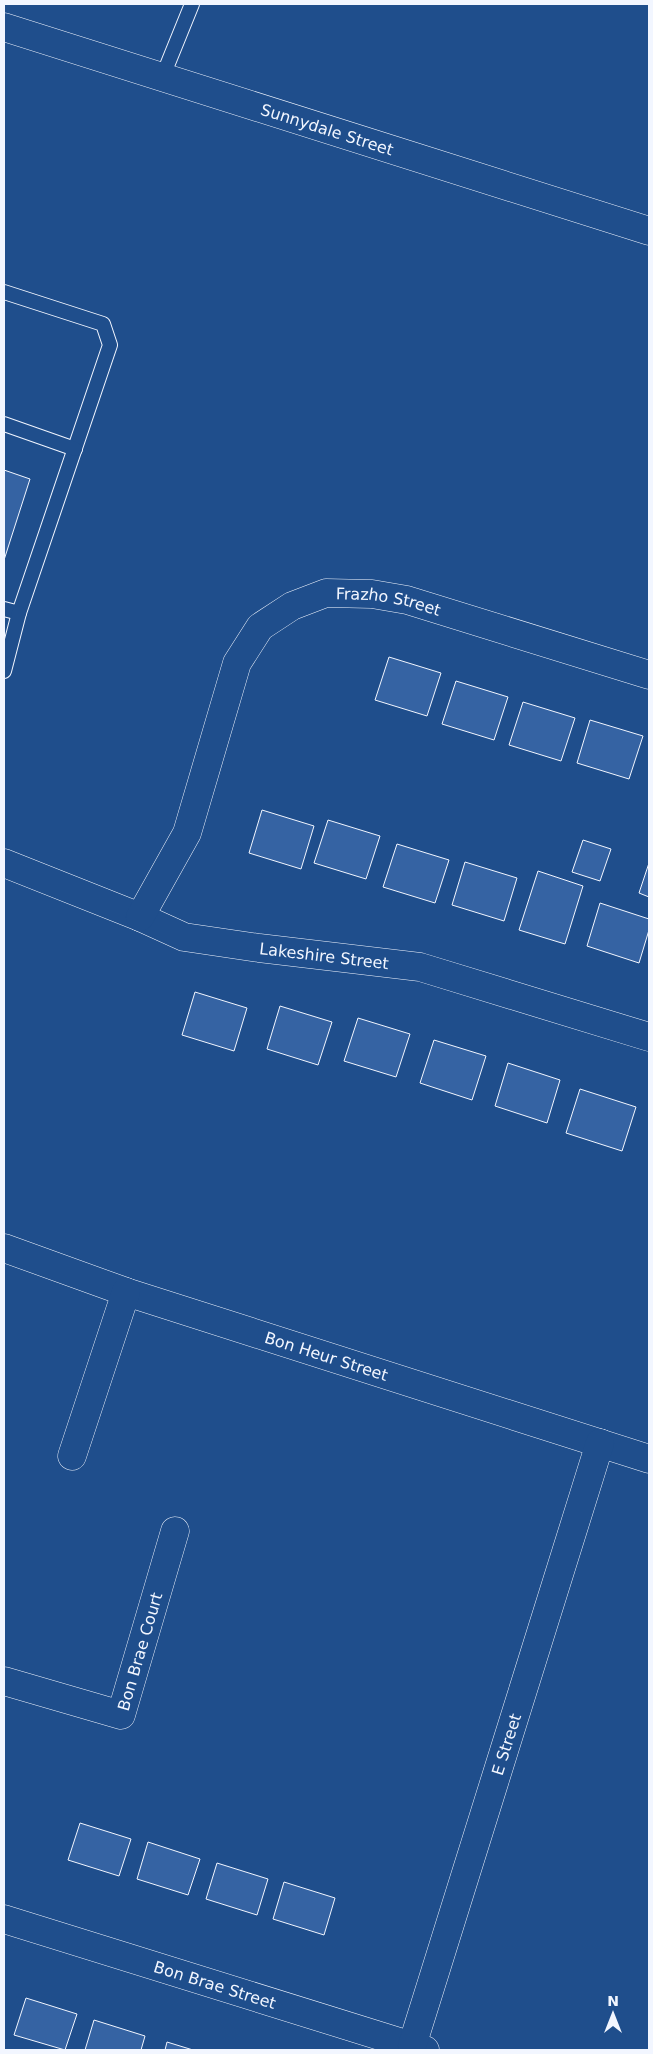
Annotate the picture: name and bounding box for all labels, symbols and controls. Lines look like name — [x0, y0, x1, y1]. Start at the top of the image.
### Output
street label: Sunnydale Street — [259, 99, 396, 159]
street label: Frazho Street — [336, 584, 443, 619]
street label: Lakeshire Street — [258, 939, 390, 973]
street label: Bon Heur Street — [262, 1327, 390, 1385]
street label: Bon Brae Court — [113, 1590, 166, 1713]
street label: E Street — [487, 1711, 525, 1778]
street label: Bon Brae Street — [152, 1957, 278, 2013]
north arrow — [588, 1989, 638, 2039]
text: N — [607, 1993, 619, 2009]

